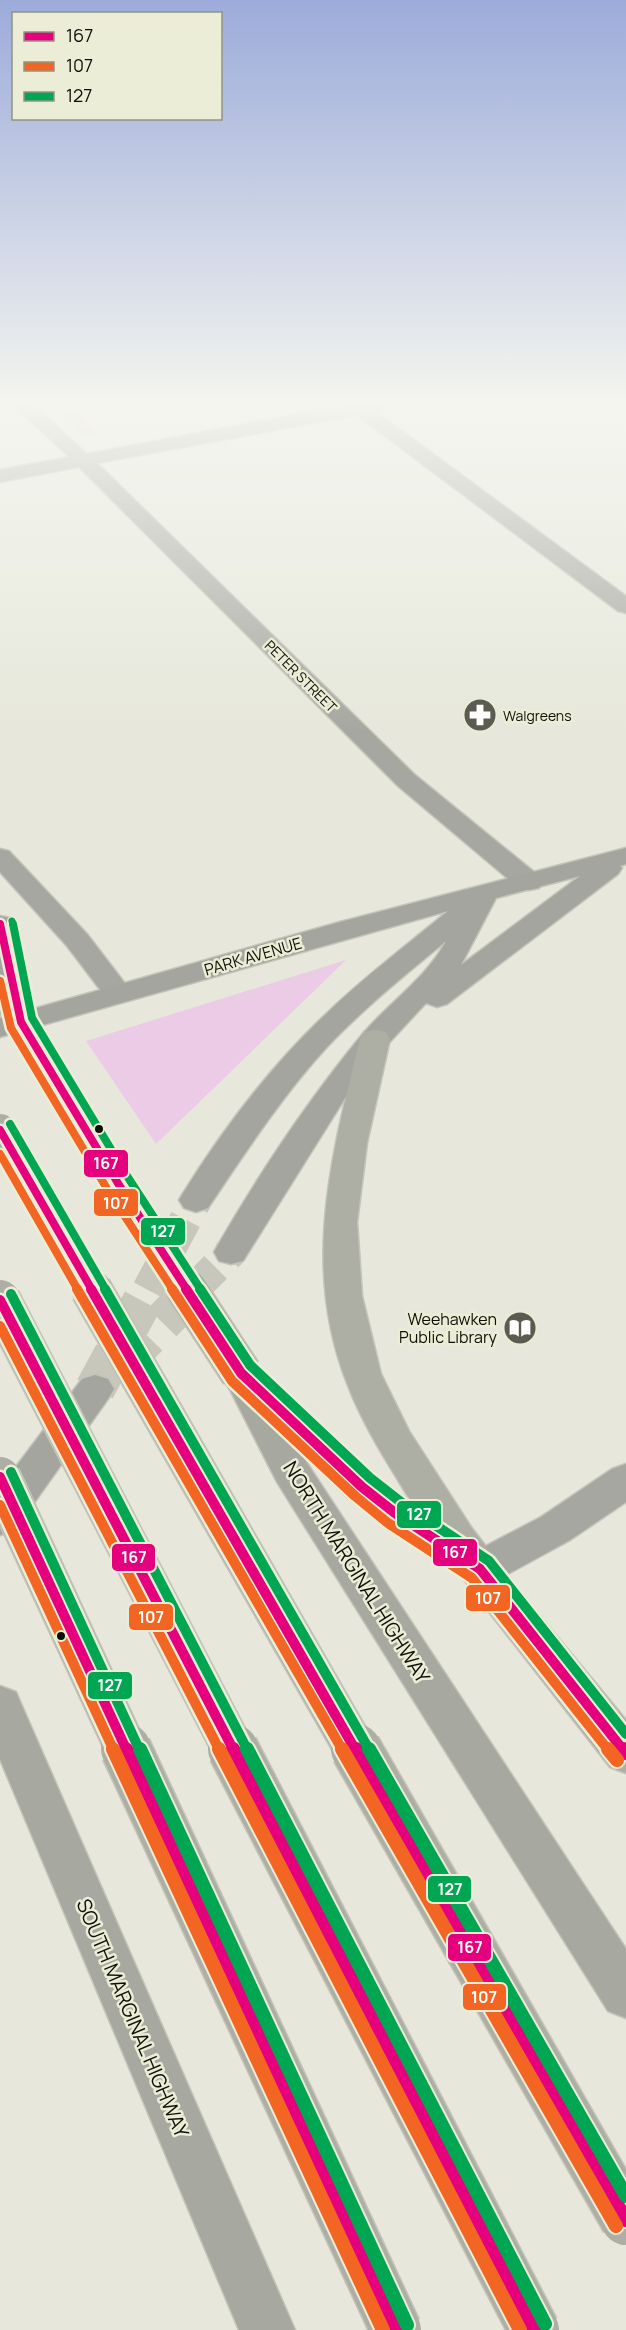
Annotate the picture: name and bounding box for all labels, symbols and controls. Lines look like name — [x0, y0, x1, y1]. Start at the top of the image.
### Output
legend — [12, 12, 222, 120]
text: 167 — [66, 23, 93, 47]
text: 107 — [66, 53, 93, 77]
text: 127 — [66, 83, 92, 107]
street label: PETER STREET — [261, 636, 342, 717]
pharmacy icon: Walgreens — [462, 697, 498, 733]
place label: Walgreens — [503, 706, 572, 725]
street label: PARK AVENUE — [202, 932, 304, 980]
unlabelled marker — [93, 1123, 105, 1135]
line badge: 167 — [83, 1149, 129, 1178]
text: 167 — [93, 1152, 119, 1174]
line badge: 107 — [93, 1188, 139, 1217]
text: 107 — [103, 1192, 129, 1214]
line badge: 127 — [140, 1217, 186, 1246]
text: 127 — [150, 1220, 176, 1242]
place label: Weehawken Public Library — [399, 1308, 498, 1348]
library icon: Weehawken Public Library — [502, 1310, 538, 1346]
street label: NORTH MARGINAL HIGHWAY — [277, 1456, 437, 1689]
line badge: 127 — [396, 1500, 442, 1529]
text: 127 — [406, 1503, 432, 1525]
line badge: 167 — [432, 1538, 478, 1567]
text: 167 — [442, 1541, 468, 1563]
line badge: 167 — [111, 1543, 156, 1572]
text: 167 — [121, 1546, 147, 1568]
line badge: 107 — [465, 1584, 511, 1612]
text: 107 — [475, 1587, 501, 1609]
line badge: 107 — [128, 1603, 174, 1631]
text: 107 — [138, 1606, 164, 1628]
unlabelled marker — [55, 1630, 67, 1642]
line badge: 127 — [87, 1671, 133, 1700]
text: 127 — [97, 1674, 123, 1696]
line badge: 127 — [427, 1875, 472, 1903]
text: 127 — [437, 1878, 463, 1900]
street label: SOUTH MARGINAL HIGHWAY — [70, 1894, 196, 2142]
line badge: 167 — [447, 1933, 492, 1962]
text: 167 — [457, 1936, 483, 1958]
line badge: 107 — [462, 1983, 507, 2011]
text: 107 — [471, 1986, 497, 2008]

